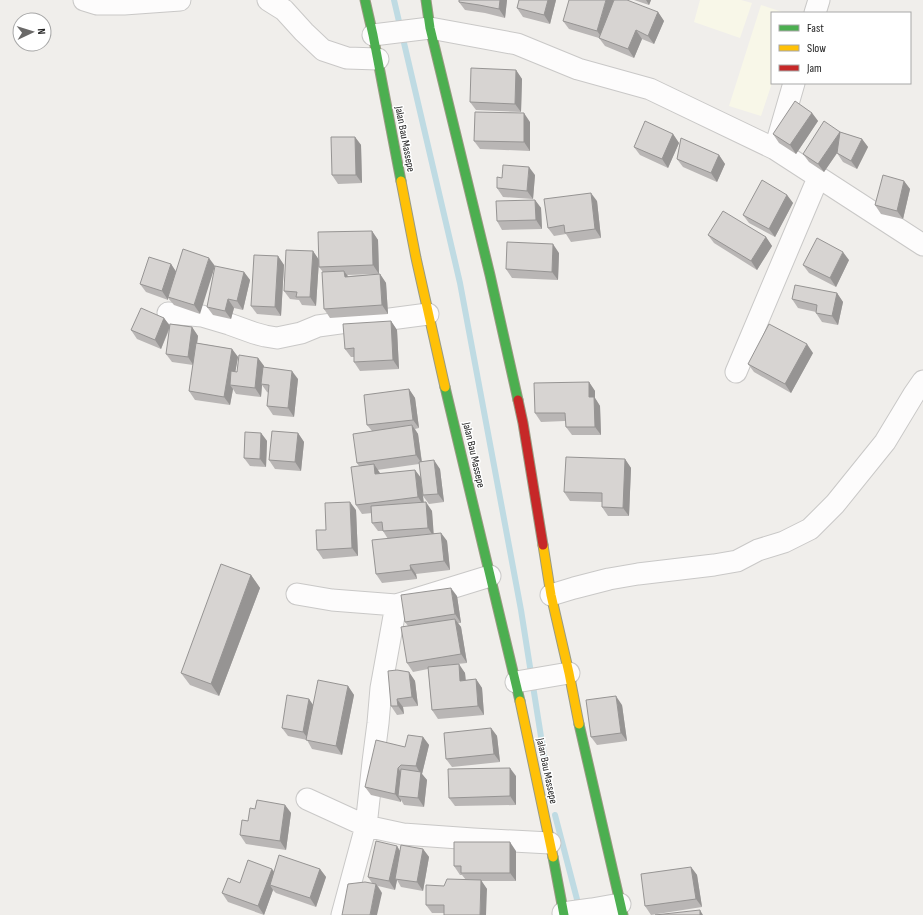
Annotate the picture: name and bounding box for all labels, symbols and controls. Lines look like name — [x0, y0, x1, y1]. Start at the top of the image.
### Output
north arrow — [12, 12, 52, 52]
legend — [771, 12, 911, 84]
text: Fast — [807, 21, 824, 36]
text: N — [35, 28, 48, 35]
text: Slow — [807, 41, 826, 56]
text: Jam — [806, 61, 822, 76]
street label: Jalan Bau Massepe — [392, 104, 418, 173]
street label: Jalan Bau Massepe — [460, 420, 488, 489]
street label: Jalan Bau Massepe — [534, 736, 560, 805]

